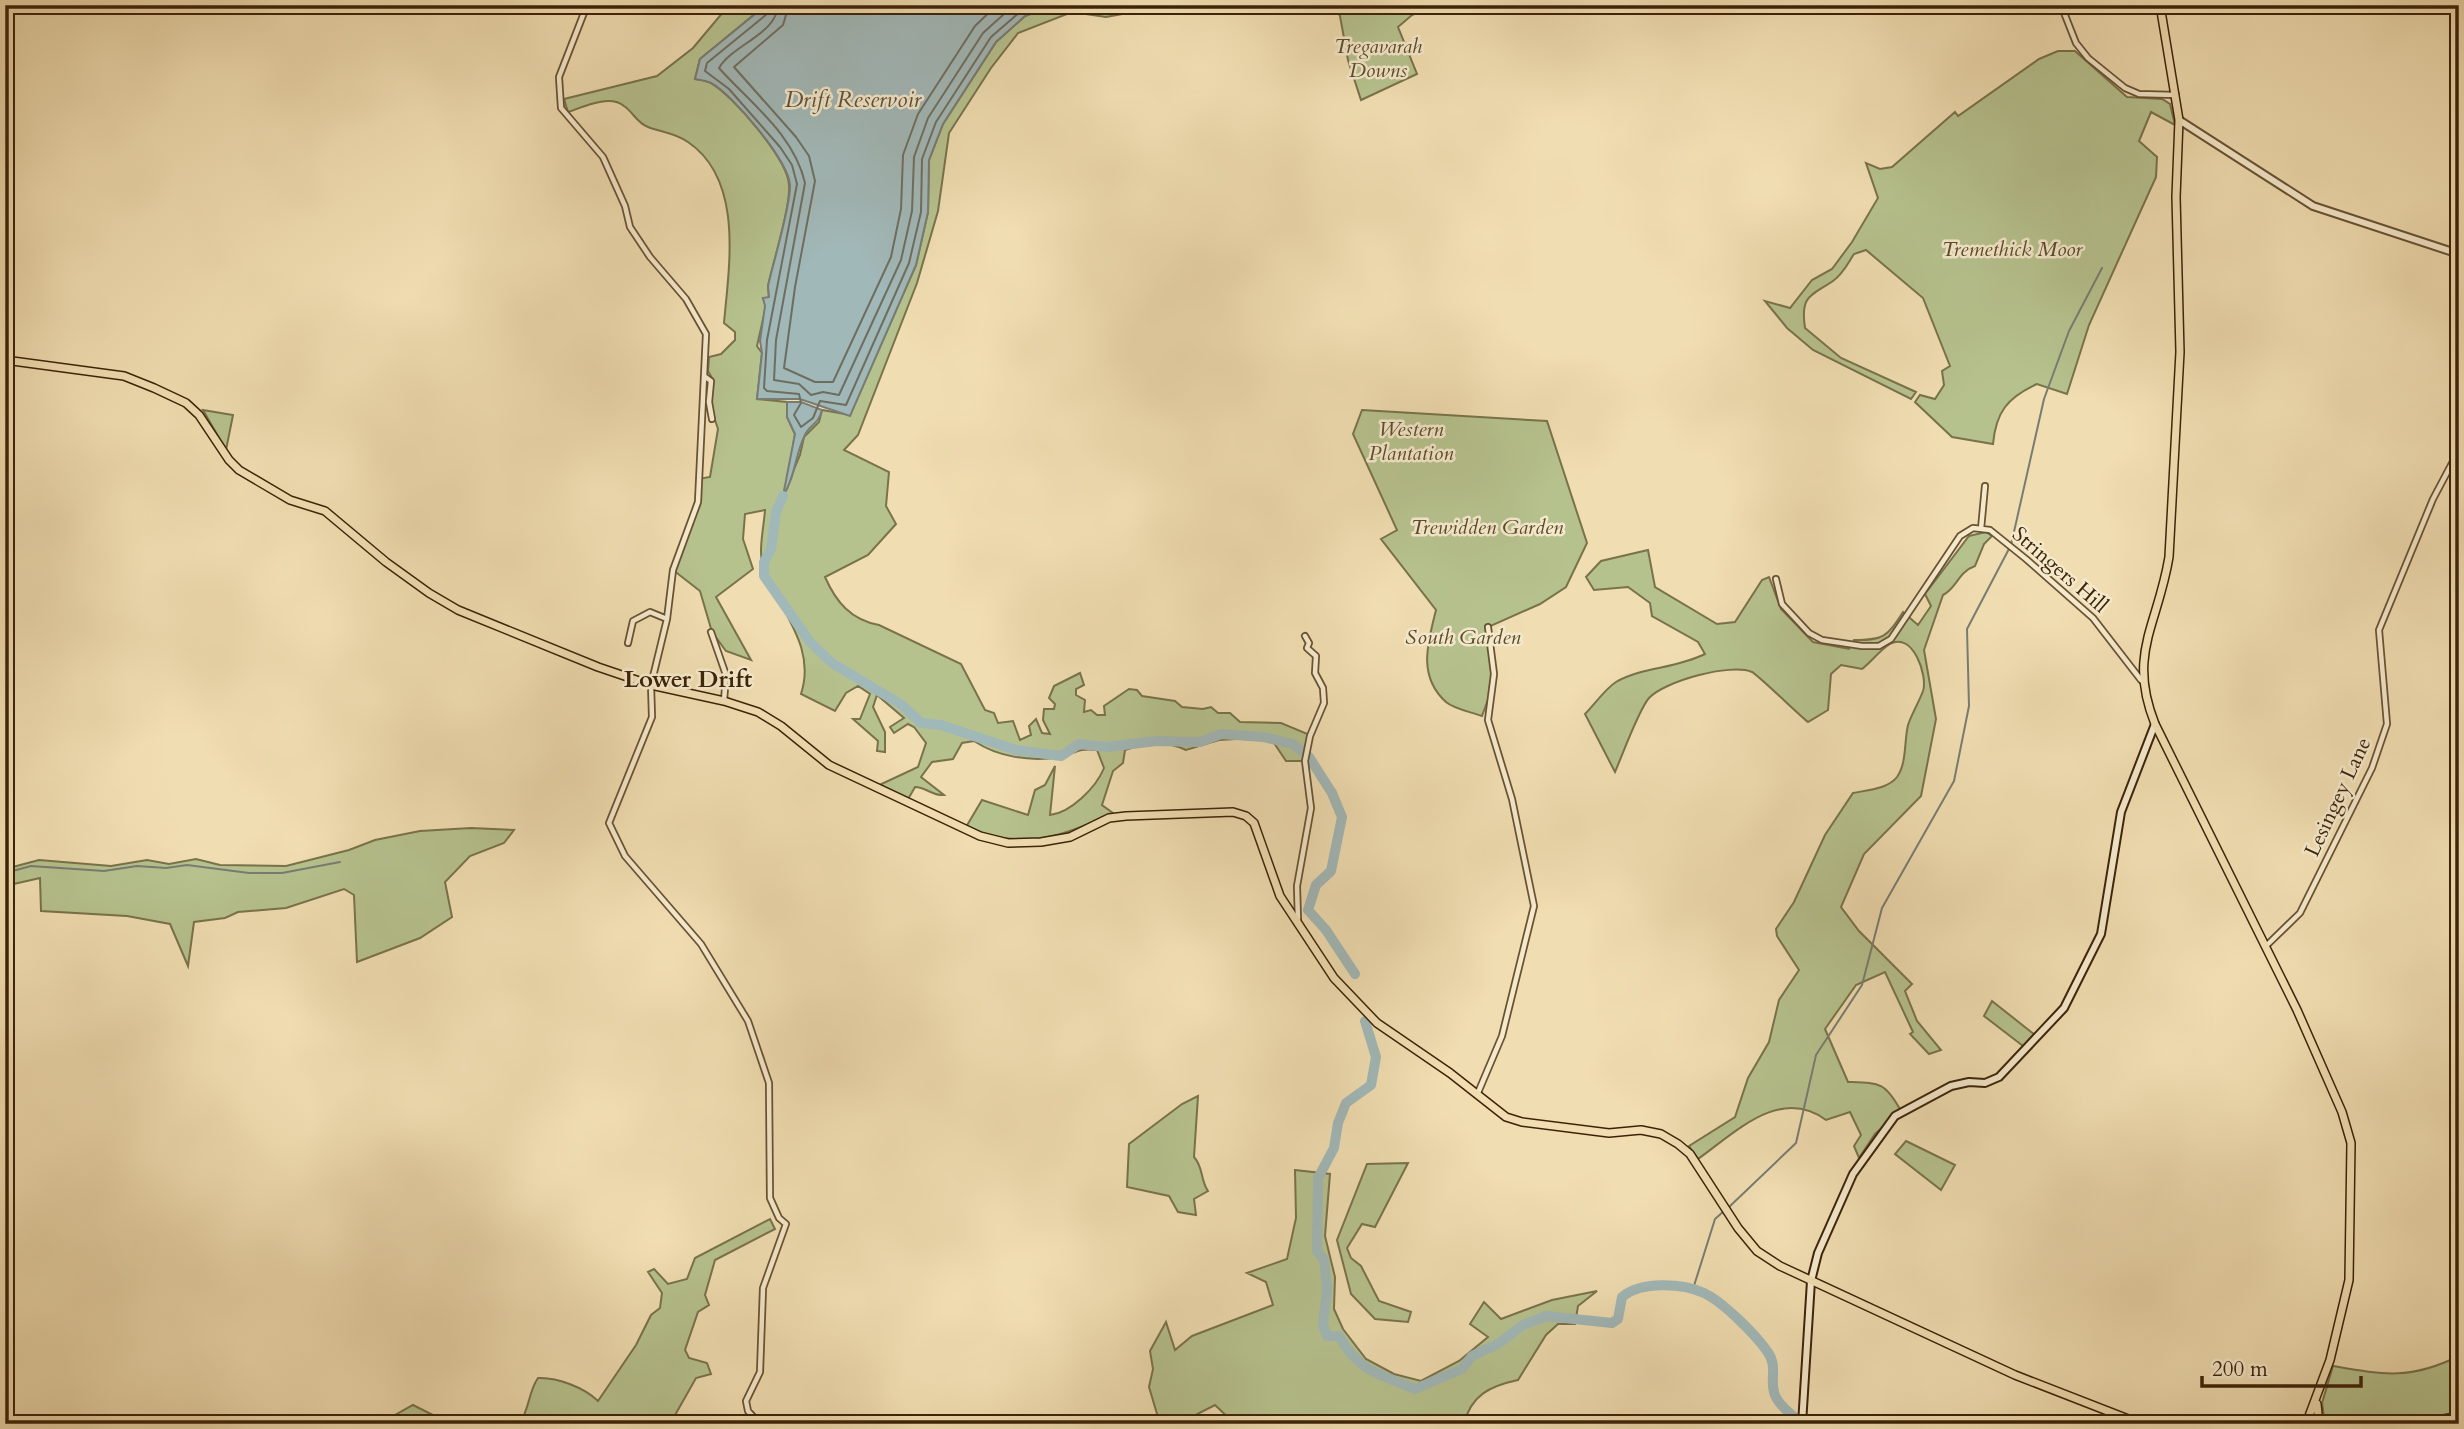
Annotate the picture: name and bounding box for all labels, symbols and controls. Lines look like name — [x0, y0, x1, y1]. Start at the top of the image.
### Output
park label: Tregavarah Downs — [1334, 32, 1422, 85]
water label: Drift Reservoir — [785, 84, 923, 115]
park label: Tremethick Moor — [1942, 235, 2083, 264]
park label: Western Plantation — [1369, 415, 1454, 468]
park label: Trewidden Garden — [1411, 513, 1564, 542]
street label: Stringers Hill — [2006, 520, 2114, 620]
park label: South Garden — [1405, 623, 1521, 652]
district label: Lower Drift — [624, 663, 753, 696]
street label: Lesingey Lane — [2298, 733, 2378, 861]
scale bar — [2202, 1345, 2361, 1389]
text: 200 m — [2212, 1355, 2268, 1384]

